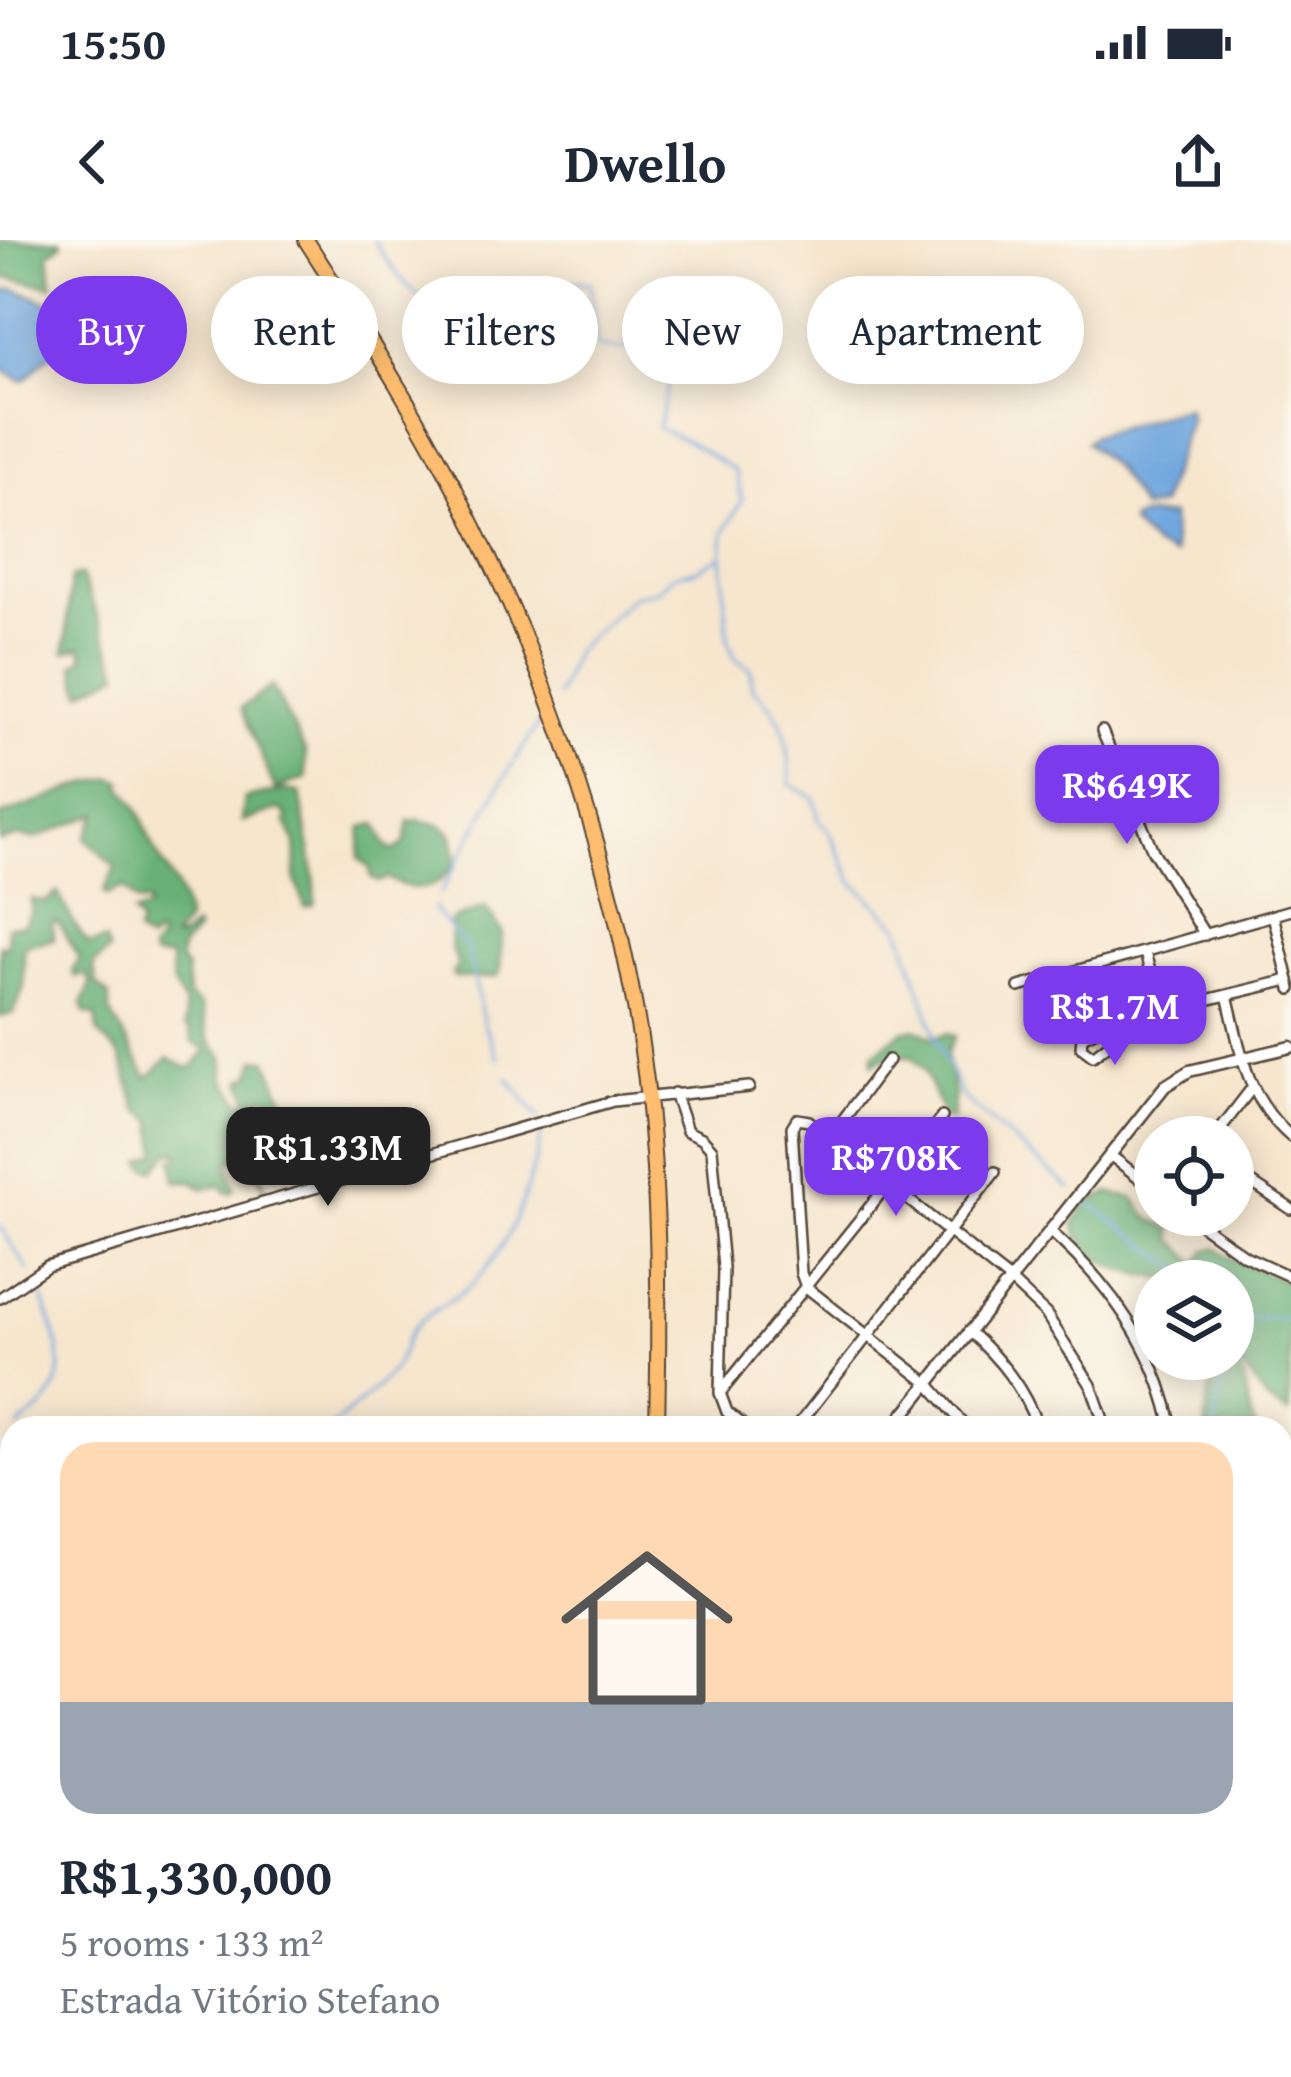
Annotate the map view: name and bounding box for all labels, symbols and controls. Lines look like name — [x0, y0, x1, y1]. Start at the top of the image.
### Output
text: 15:50 — [60, 10, 166, 75]
text: Dwello — [565, 123, 726, 202]
icon: back — [60, 129, 126, 195]
icon: share — [1165, 129, 1231, 195]
chip: Buy — [36, 276, 187, 384]
chip: Rent — [211, 276, 378, 384]
chip: Filters — [402, 276, 598, 384]
chip: New — [622, 276, 783, 384]
chip: Apartment — [807, 276, 1084, 384]
pin: R$649K — [1029, 745, 1225, 847]
text: R$649K — [1062, 755, 1192, 812]
pin: R$1.7M — [1017, 966, 1213, 1068]
text: R$1.7M — [1050, 976, 1180, 1033]
pin: R$1.33M — [217, 1107, 439, 1209]
map controls — [1134, 1116, 1254, 1380]
button: locate — [1134, 1116, 1254, 1236]
text: R$1.33M — [253, 1117, 403, 1174]
pin: R$708K — [798, 1117, 994, 1219]
text: R$708K — [831, 1127, 961, 1184]
button: layers — [1134, 1260, 1254, 1380]
icon: home — [539, 1520, 755, 1736]
text: R$1,330,000 — [60, 1838, 332, 1913]
text: 5 rooms · 133 m² — [60, 1913, 324, 1970]
text: Estrada Vitório Stefano — [60, 1970, 440, 2027]

